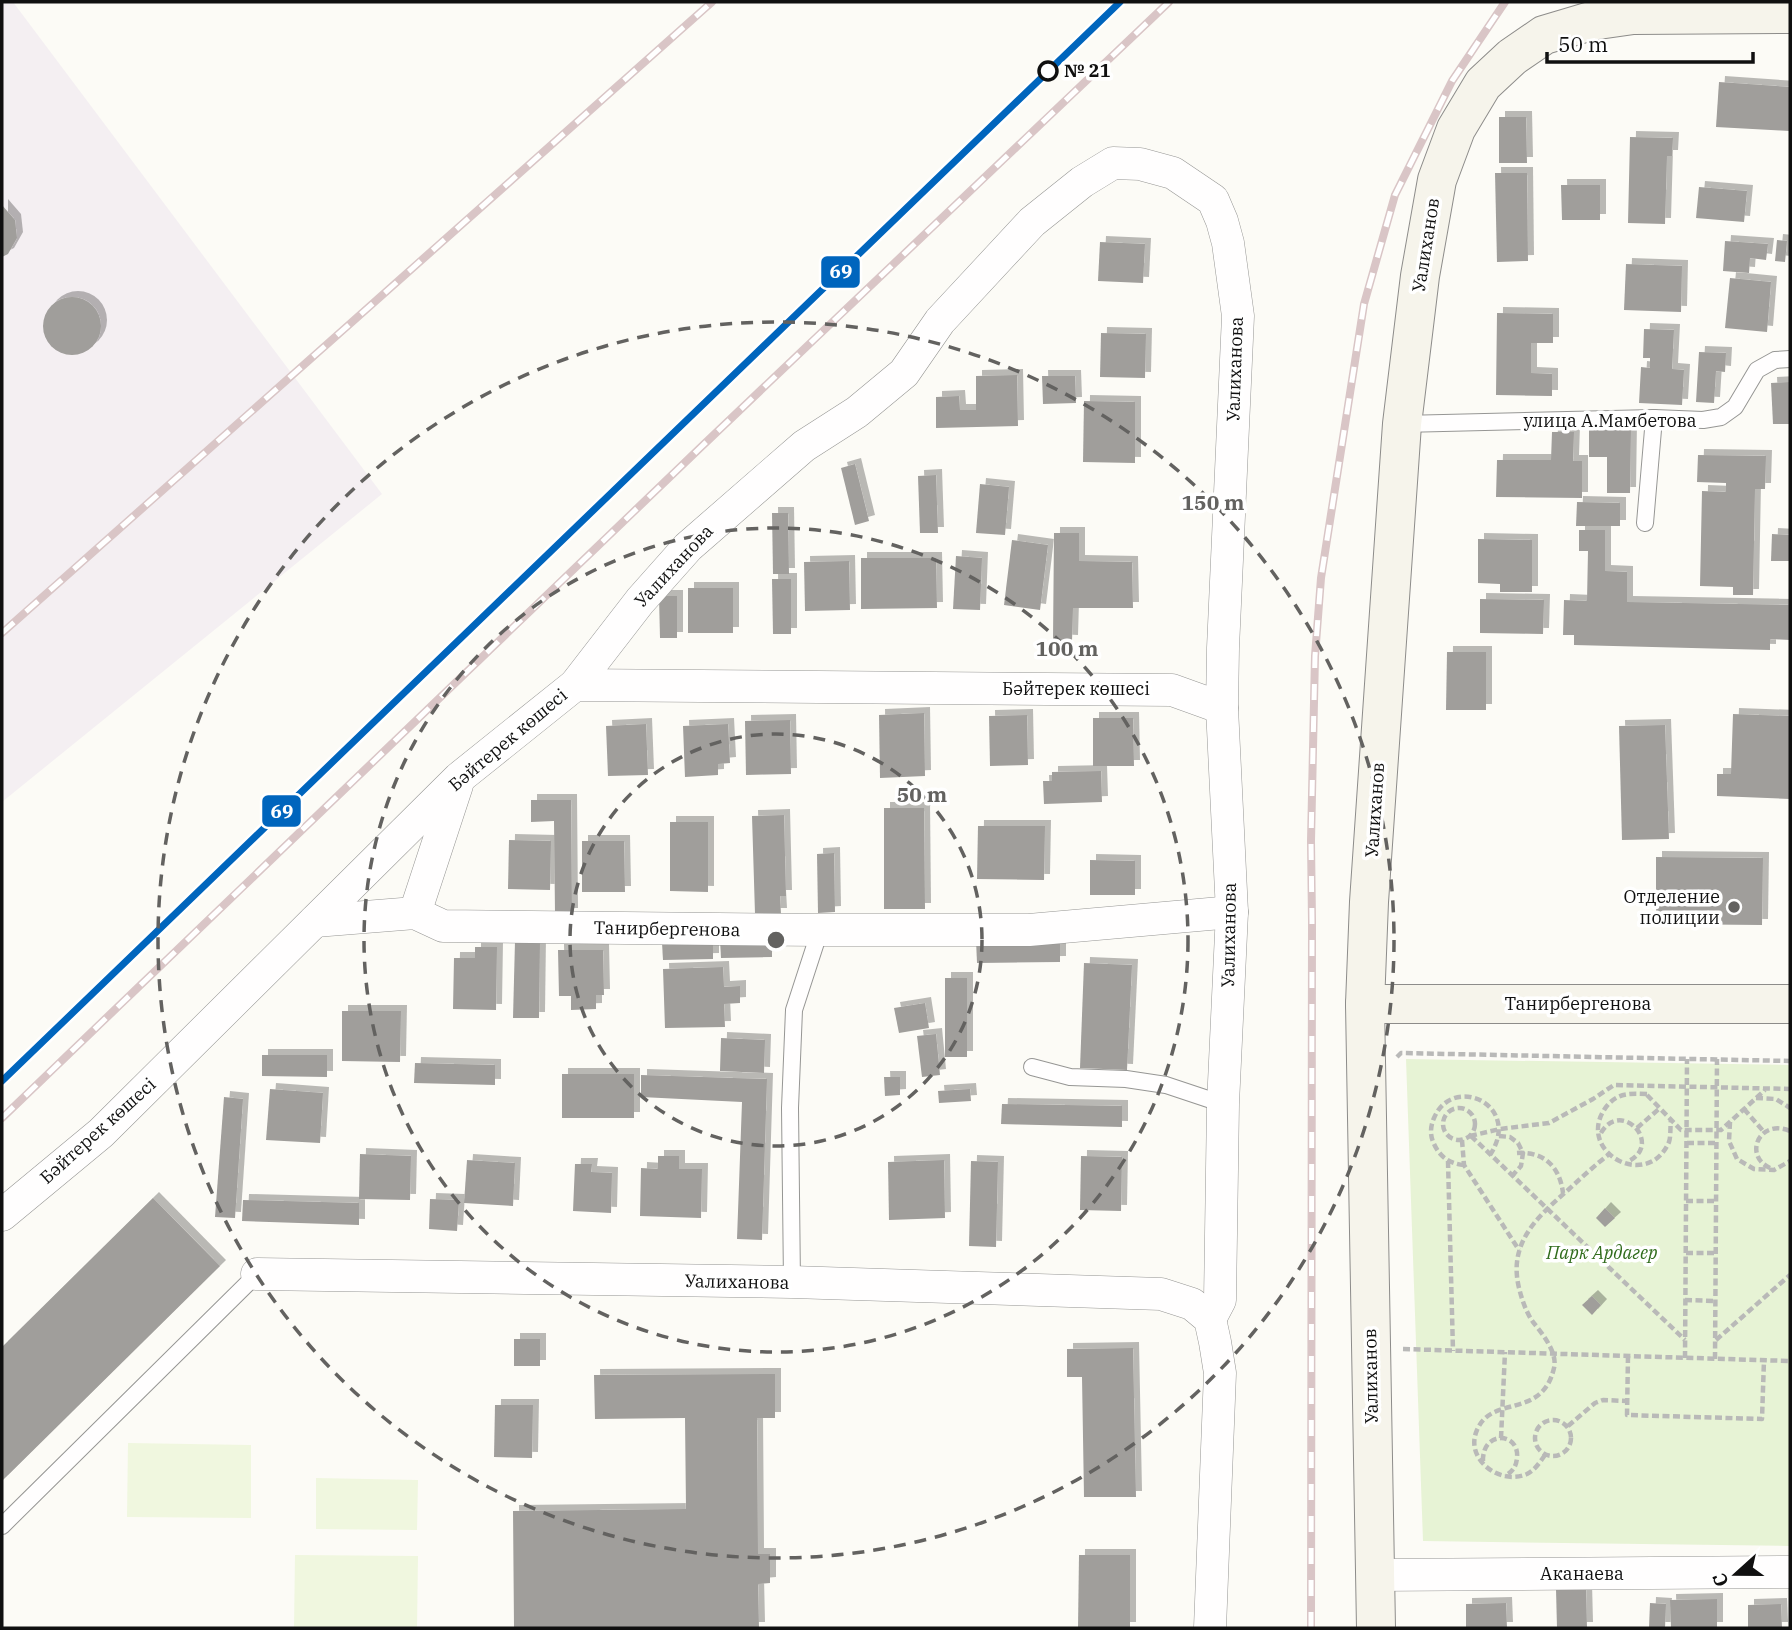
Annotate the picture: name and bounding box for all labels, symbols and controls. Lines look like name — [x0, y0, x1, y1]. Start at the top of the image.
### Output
scale bar — [1547, 21, 1754, 65]
text: 50 m — [1558, 30, 1608, 58]
place label: № 21 — [1064, 59, 1111, 82]
marker: № 21 — [1038, 61, 1058, 81]
street label: Уалиханов — [1407, 196, 1444, 294]
line badge: 69 — [820, 255, 861, 289]
text: 69 — [830, 259, 852, 283]
street label: Уалиханова — [1221, 316, 1248, 422]
street label: улица А.Мамбетова — [1523, 409, 1697, 432]
text: 150 m — [1181, 488, 1245, 516]
street label: Уалиханова — [629, 519, 718, 612]
text: 100 m — [1035, 634, 1099, 662]
street label: Бәйтерек көшесі — [1002, 677, 1150, 700]
street label: Бәйтерек көшесі — [444, 683, 572, 796]
street label: Уалиханов — [1360, 762, 1389, 858]
text: 50 m — [897, 780, 947, 808]
line badge: 69 — [261, 794, 302, 828]
text: 69 — [271, 799, 293, 823]
street label: Уалиханова — [1216, 882, 1241, 988]
place label: Отделение полиции — [1624, 885, 1720, 929]
marker: Отделение полиции — [1726, 899, 1742, 915]
street label: Танирбергенова — [593, 916, 741, 941]
centre of rings — [764, 928, 788, 952]
street label: Танирбергенова — [1505, 992, 1652, 1015]
street label: Бәйтерек көшесі — [35, 1072, 161, 1189]
park label: Парк Ардагер — [1545, 1241, 1658, 1264]
street label: Уалиханова — [684, 1269, 790, 1294]
street label: Уалиханов — [1358, 1328, 1383, 1424]
north arrow — [1701, 1539, 1771, 1609]
street label: Аканаева — [1540, 1562, 1624, 1585]
text: С — [1707, 1570, 1734, 1590]

